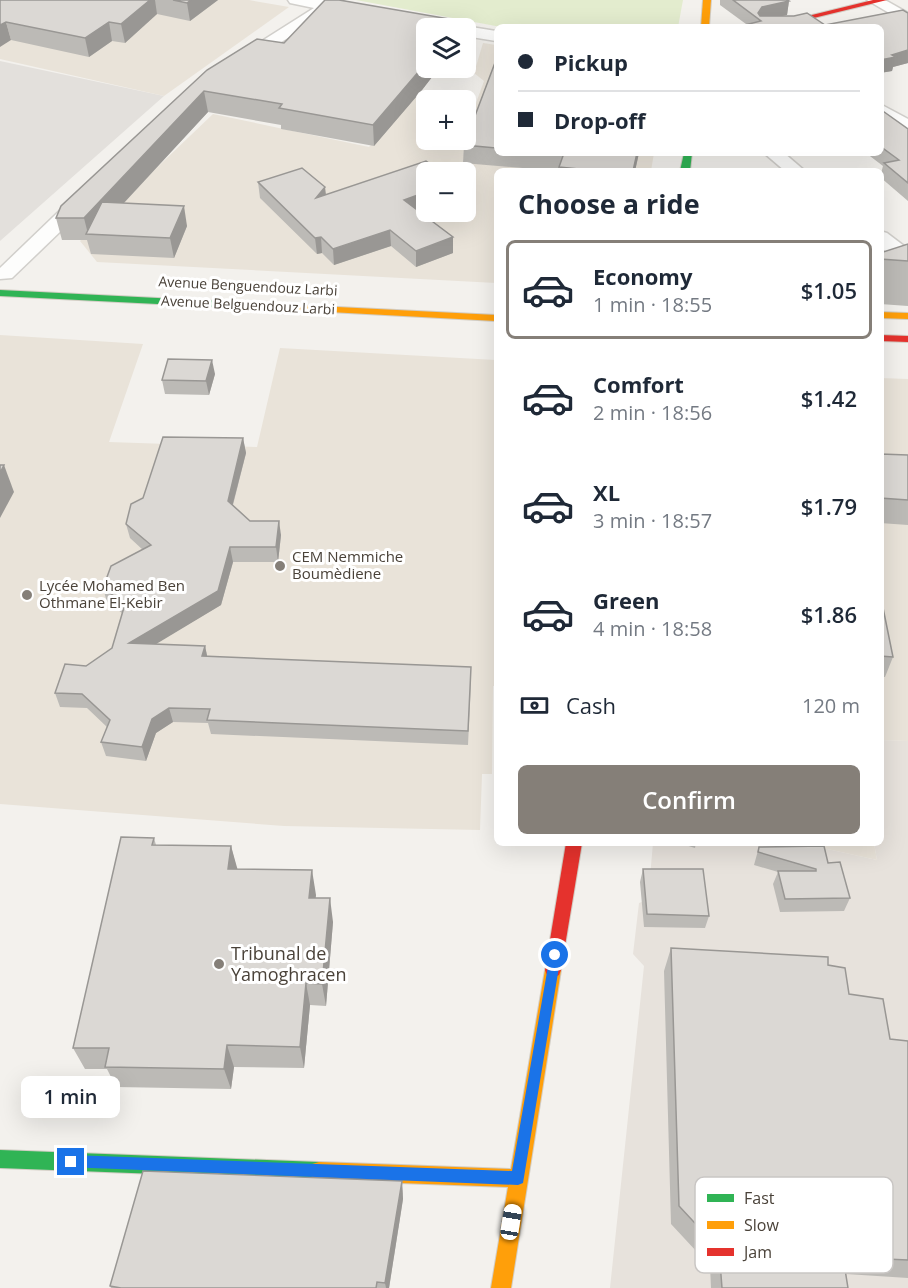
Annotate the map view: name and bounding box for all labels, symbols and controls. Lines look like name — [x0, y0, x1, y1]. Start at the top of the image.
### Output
map controls — [416, 18, 476, 222]
button: layers — [416, 18, 476, 78]
text: Pickup — [554, 47, 628, 77]
button: + — [416, 90, 476, 150]
text: Drop-off — [554, 105, 646, 135]
button: − — [416, 162, 476, 222]
text: Choose a ride — [518, 185, 700, 222]
text: Economy — [593, 261, 692, 291]
icon: car — [521, 263, 575, 317]
street label: Avenue Benguendouz Larbi — [158, 271, 338, 300]
text: $1.05 — [801, 275, 857, 305]
street label: Avenue Belguendouz Larbi — [161, 290, 335, 319]
text: 1 min · 18:55 — [593, 291, 712, 318]
text: Comfort — [593, 369, 684, 399]
icon: car — [521, 371, 575, 425]
text: $1.42 — [801, 383, 857, 413]
text: 2 min · 18:56 — [593, 399, 712, 426]
text: XL — [593, 477, 620, 507]
icon: car — [521, 479, 575, 533]
text: $1.79 — [801, 491, 857, 521]
text: 3 min · 18:57 — [593, 507, 712, 534]
place label: CEM Nemmiche Boumèdiene — [292, 546, 403, 583]
marker: CEM Nemmiche Boumèdiene — [273, 559, 287, 573]
place label: Lycée Mohamed Ben Othmane El-Kebir — [39, 575, 185, 612]
text: Green — [593, 585, 659, 615]
icon: car — [521, 587, 575, 641]
marker: Lycée Mohamed Ben Othmane El-Kebir — [20, 588, 34, 602]
text: $1.86 — [801, 599, 857, 629]
text: 4 min · 18:58 — [593, 615, 712, 642]
icon: cash — [518, 689, 551, 722]
text: Cash — [566, 690, 616, 720]
text: 120 m — [802, 692, 860, 719]
button: Confirm — [518, 765, 860, 834]
place label: Tribunal de Yamoghracen — [231, 941, 347, 986]
route start — [541, 941, 568, 968]
marker: Tribunal de Yamoghracen — [212, 957, 226, 971]
callout: 1 min — [22, 1075, 121, 1117]
text: 1 min — [44, 1083, 98, 1110]
route end — [57, 1148, 84, 1175]
legend — [695, 1177, 893, 1273]
text: Fast — [744, 1187, 775, 1209]
car — [499, 1203, 523, 1241]
text: Slow — [744, 1214, 779, 1236]
text: Jam — [742, 1241, 772, 1263]

